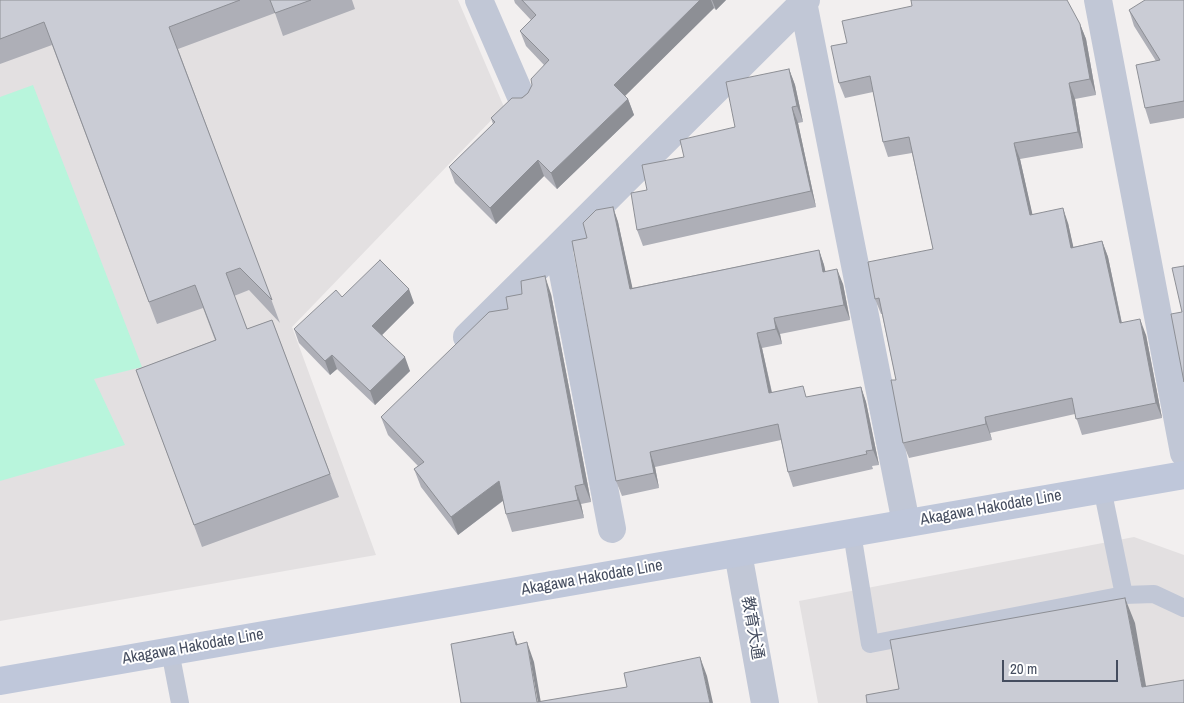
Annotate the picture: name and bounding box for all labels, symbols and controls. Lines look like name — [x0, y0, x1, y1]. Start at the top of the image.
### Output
street label: Akagawa Hakodate Line — [919, 486, 1063, 530]
street label: Akagawa Hakodate Line — [520, 556, 664, 600]
street label: 教育大通 — [737, 595, 767, 661]
street label: Akagawa Hakodate Line — [121, 625, 265, 669]
scale bar — [1004, 650, 1120, 682]
text: 20 m — [1010, 658, 1037, 679]

